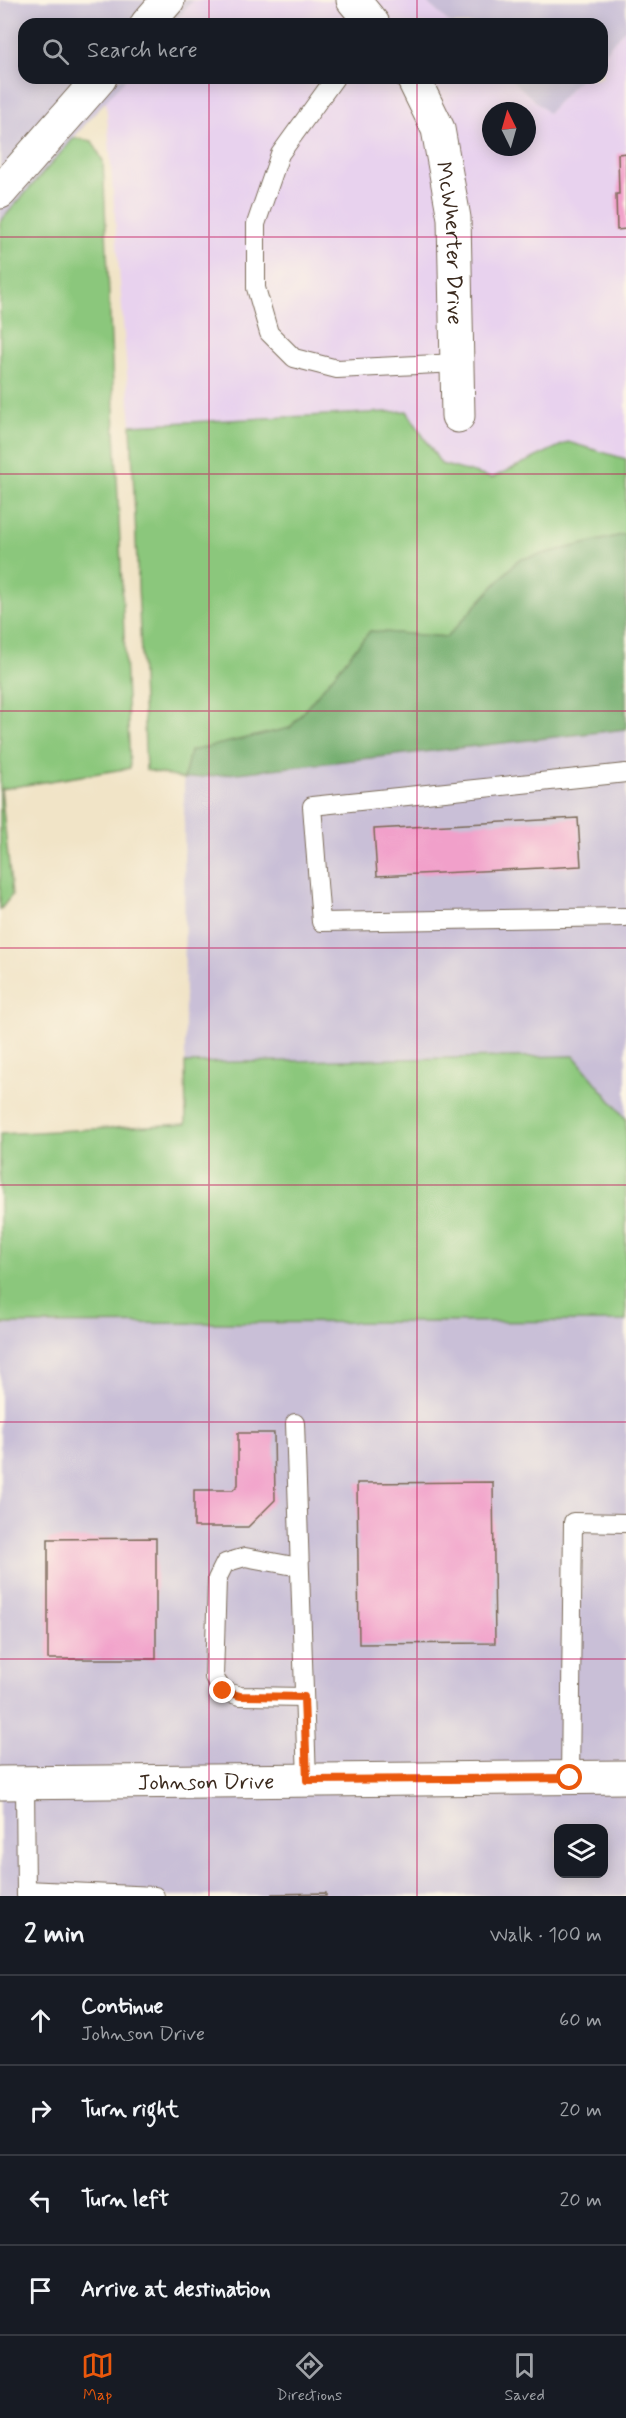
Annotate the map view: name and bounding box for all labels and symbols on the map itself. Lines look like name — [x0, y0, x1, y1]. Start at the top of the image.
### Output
north arrow — [482, 102, 536, 156]
street label: McWherter Drive — [428, 159, 468, 325]
route end — [209, 1677, 235, 1703]
route start — [556, 1764, 582, 1790]
street label: Johnson Drive — [138, 1768, 274, 1798]

